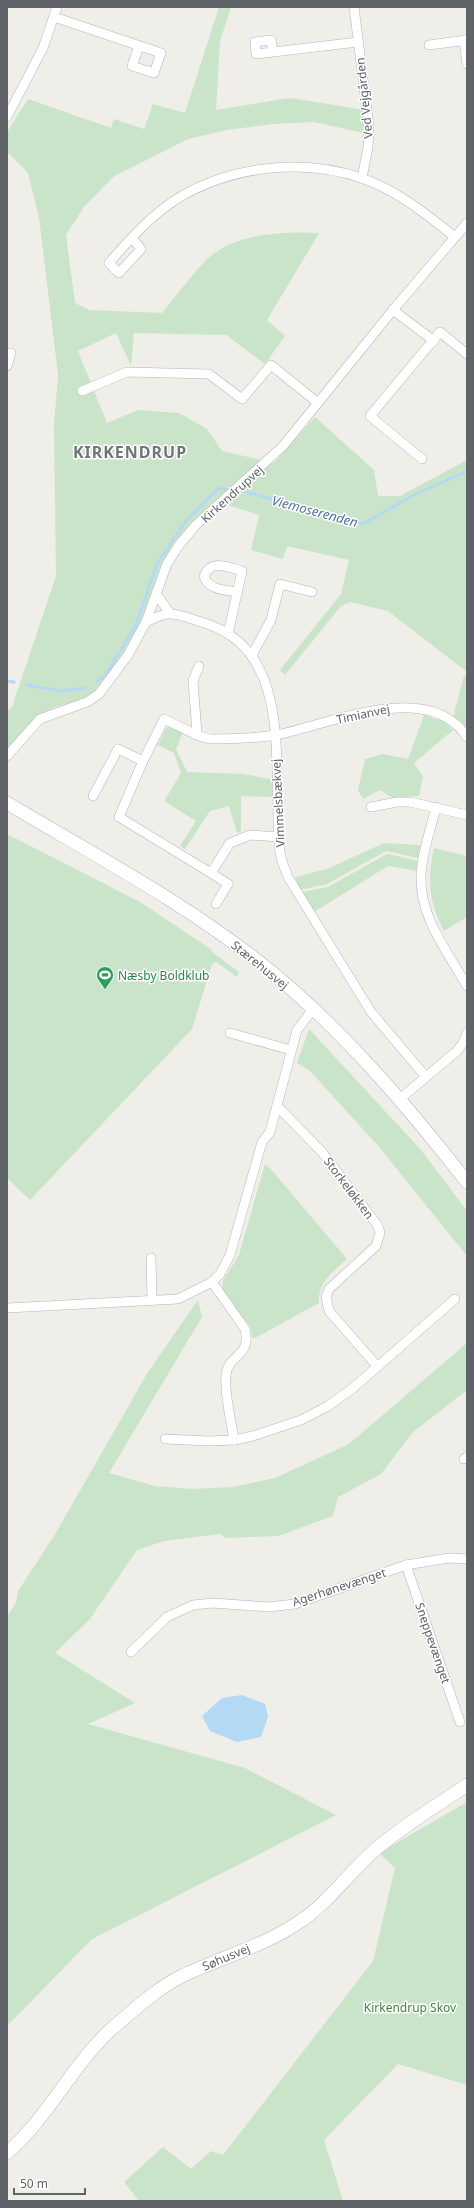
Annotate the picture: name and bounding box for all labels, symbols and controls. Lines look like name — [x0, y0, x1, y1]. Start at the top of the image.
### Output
street label: Ved Vejgården — [351, 57, 377, 139]
district label: KIRKENDRUP — [73, 441, 187, 463]
street label: Kirkendrupvej — [197, 461, 267, 527]
water label: Viemoserenden — [270, 491, 360, 531]
street label: Timianvej — [335, 700, 391, 728]
street label: Vimmelsbækvej — [267, 758, 289, 848]
street label: Stærehusvej — [228, 937, 292, 993]
sports icon: Næsby Boldklub — [95, 965, 115, 990]
place label: Næsby Boldklub — [118, 967, 209, 984]
street label: Storkeløkken — [320, 1153, 378, 1223]
street label: Agerhønevænget — [290, 1564, 389, 1610]
street label: Sneppevænget — [411, 1600, 455, 1686]
street label: Søhusvej — [199, 1939, 253, 1975]
park label: Kirkendrup Skov — [364, 1999, 457, 2016]
scale bar — [14, 2170, 85, 2196]
text: 50 m — [20, 2175, 48, 2192]

